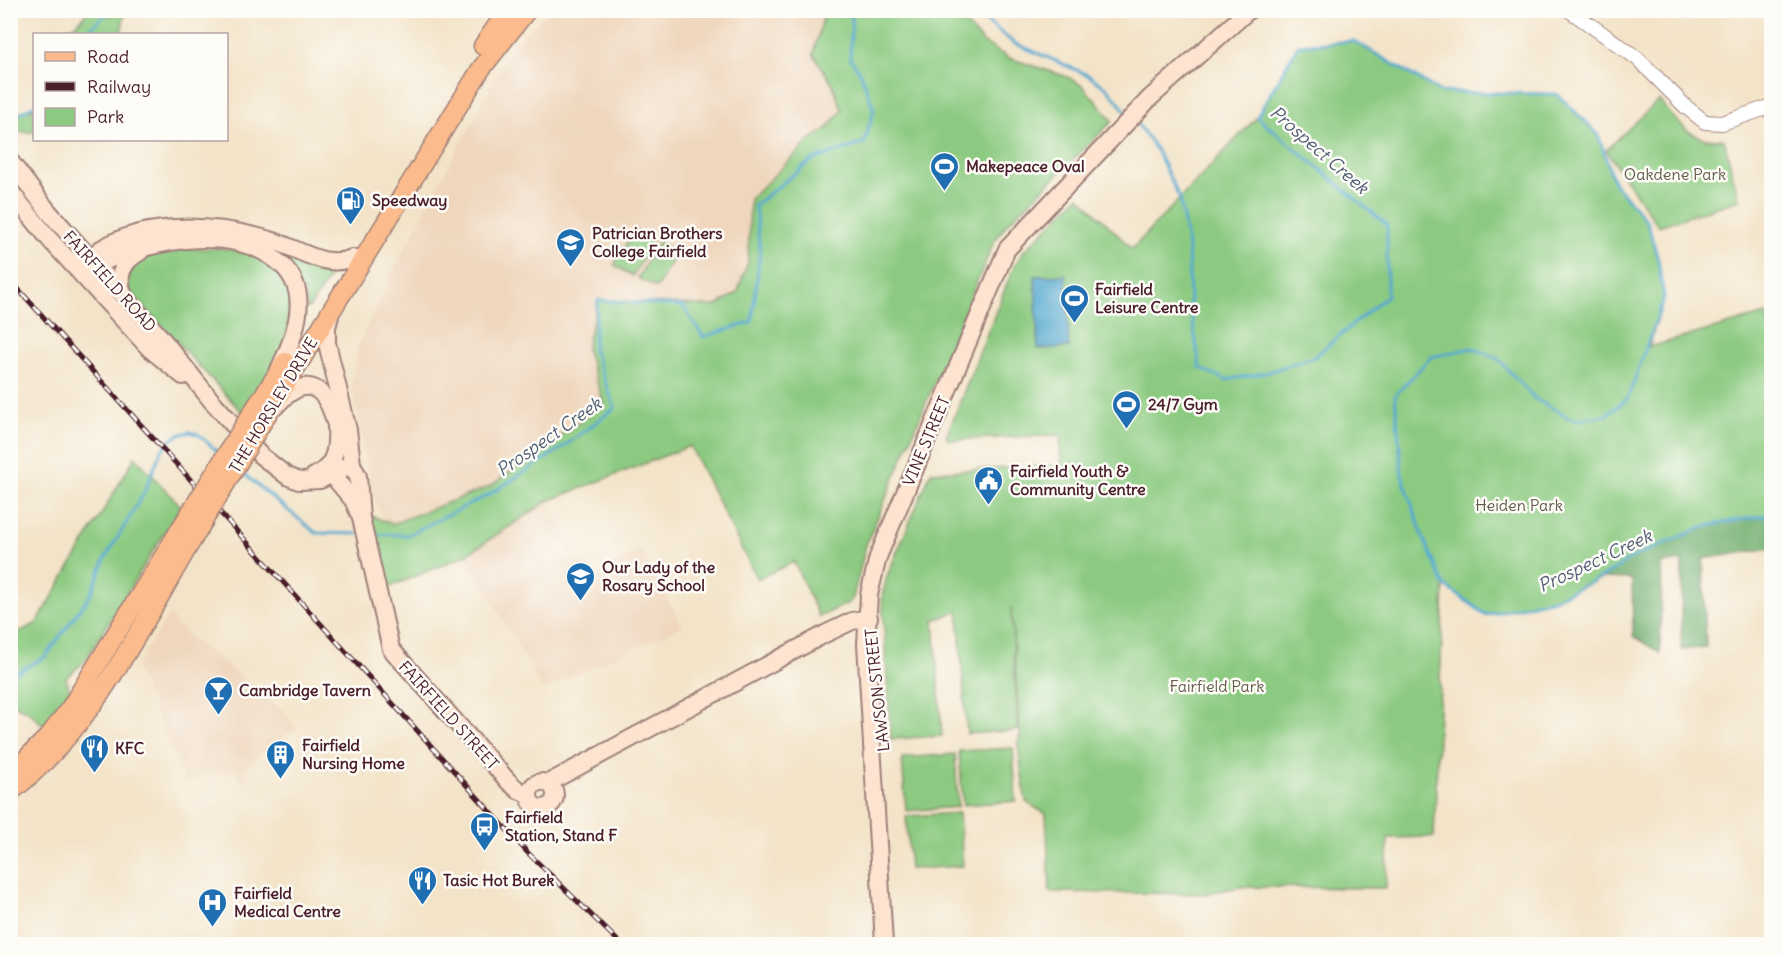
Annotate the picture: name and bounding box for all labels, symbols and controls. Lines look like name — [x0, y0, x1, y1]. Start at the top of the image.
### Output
legend — [33, 33, 228, 141]
text: Road — [87, 45, 130, 68]
text: Railway — [87, 75, 151, 98]
water label: Prospect Creek — [1265, 101, 1375, 200]
text: Park — [87, 105, 124, 128]
sports icon: Makepeace Oval — [929, 150, 961, 192]
place label: Makepeace Oval — [966, 156, 1085, 177]
park label: Oakdene Park — [1624, 164, 1726, 184]
fuel station icon: Speedway — [335, 184, 367, 226]
place label: Speedway — [372, 190, 447, 211]
place label: Patrician Brothers College Fairfield — [592, 223, 723, 262]
street label: FAIRFIELD ROAD — [59, 226, 161, 336]
school or university icon: Patrician Brothers College Fairfield — [555, 226, 587, 268]
place label: Fairfield Leisure Centre — [1095, 279, 1199, 317]
sports icon: Fairfield Leisure Centre — [1058, 282, 1090, 324]
street label: THE HORSLEY DRIVE — [225, 334, 321, 476]
sports icon: 24/7 Gym — [1111, 388, 1143, 430]
water label: Prospect Creek — [492, 391, 607, 481]
street label: VINE STREET — [898, 393, 954, 489]
place label: 24/7 Gym — [1148, 394, 1218, 415]
place label: Fairfield Youth & Community Centre — [1010, 461, 1146, 500]
public building icon: Fairfield Youth & Community Centre — [973, 464, 1005, 506]
park label: Heiden Park — [1475, 495, 1563, 515]
water label: Prospect Creek — [1534, 523, 1657, 597]
place label: Our Lady of the Rosary School — [602, 557, 716, 596]
school or university icon: Our Lady of the Rosary School — [565, 560, 597, 602]
street label: LAWSON STREET — [861, 627, 893, 753]
street label: FAIRFIELD STREET — [395, 656, 503, 774]
bar icon: Cambridge Tavern — [202, 674, 234, 716]
park label: Fairfield Park — [1170, 676, 1264, 696]
place label: Cambridge Tavern — [239, 680, 371, 701]
restaurant icon: KFC — [78, 732, 110, 774]
place label: Fairfield Nursing Home — [302, 735, 405, 774]
place label: KFC — [115, 738, 145, 758]
building icon: Fairfield Nursing Home — [265, 738, 297, 780]
place label: Fairfield Station, Stand F — [505, 807, 617, 845]
bus stop icon: Fairfield Station, Stand F — [468, 810, 500, 852]
restaurant icon: Tasic Hot Burek — [406, 864, 438, 906]
place label: Tasic Hot Burek — [443, 870, 555, 890]
place label: Fairfield Medical Centre — [234, 883, 341, 921]
hospital icon: Fairfield Medical Centre — [197, 886, 229, 928]

